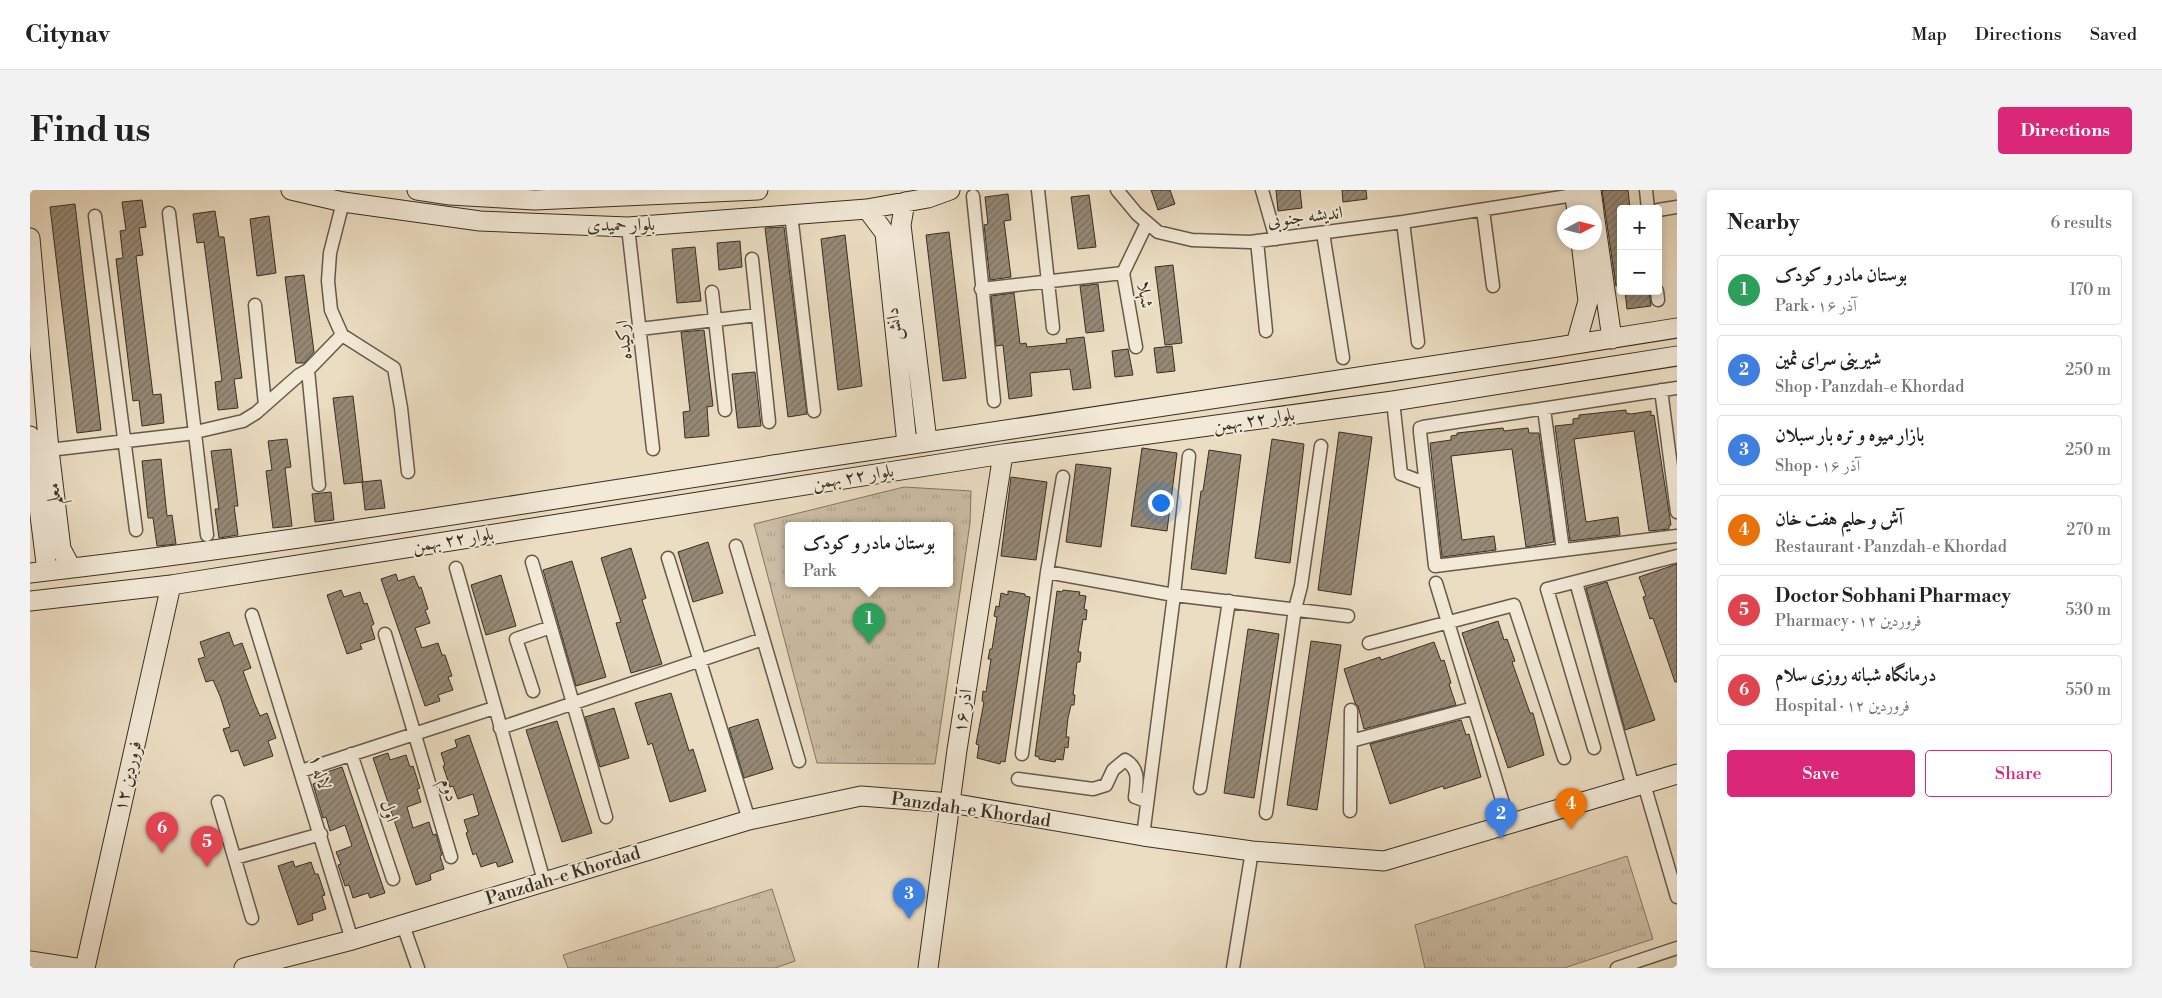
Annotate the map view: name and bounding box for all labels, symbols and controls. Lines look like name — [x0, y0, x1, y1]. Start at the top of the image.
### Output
text: Citynav — [25, 20, 110, 50]
text: Map — [1911, 23, 1947, 46]
text: Directions — [1975, 23, 2062, 46]
text: Saved — [2090, 23, 2137, 46]
button: Directions — [1998, 107, 2132, 154]
text: Find us — [30, 109, 150, 152]
street label: اندیشه جنوبی — [1266, 201, 1344, 234]
north arrow — [1557, 205, 1602, 250]
map controls — [1617, 205, 1662, 295]
button: + — [1617, 205, 1662, 250]
text: Nearby — [1727, 210, 1800, 236]
street label: بلوار حمیدی — [587, 213, 655, 237]
text: 6 results — [2051, 213, 2112, 233]
button: − — [1617, 250, 1662, 295]
text: بوستان مادر و کودک — [1775, 263, 1907, 287]
street label: شهلا — [1131, 280, 1159, 310]
text: 1 — [1740, 280, 1748, 300]
text: 170 m — [2069, 280, 2111, 300]
text: Park · ۱۶ آذر — [1775, 296, 1857, 316]
street label: دانش — [881, 306, 907, 342]
street label: ارکیده — [610, 319, 638, 361]
text: شیرینی سرای ثمین — [1775, 347, 1882, 371]
text: 2 — [1739, 360, 1749, 380]
text: 250 m — [2065, 360, 2111, 380]
text: Shop · Panzdah-e Khordad — [1775, 377, 1964, 397]
street label: بلوار ۲۲ بهمن — [1212, 403, 1296, 437]
text: بازار میوه و تره بار سبلان — [1775, 423, 1924, 447]
text: 3 — [1739, 440, 1749, 460]
text: 250 m — [2065, 440, 2111, 460]
text: Shop · ۱۶ آذر — [1775, 456, 1860, 476]
street label: بلوار ۲۲ بهمن — [811, 459, 895, 495]
street label: معلم — [41, 481, 73, 506]
your location — [1148, 490, 1174, 516]
text: آش و حلیم هفت خان — [1775, 507, 1903, 531]
text: 4 — [1739, 520, 1749, 540]
text: 270 m — [2066, 520, 2111, 540]
street label: بلوار ۲۲ بهمن — [411, 522, 495, 558]
popup — [785, 522, 953, 587]
text: بوستان مادر و کودک — [803, 531, 935, 555]
text: Restaurant · Panzdah-e Khordad — [1775, 537, 2007, 557]
text: Park — [803, 561, 836, 581]
text: Doctor Sobhani Pharmacy — [1775, 584, 2011, 608]
text: 5 — [1739, 600, 1749, 620]
text: 530 m — [2065, 600, 2111, 620]
pin: 1 — [853, 603, 885, 644]
text: Pharmacy · ۱۲ فروردین — [1775, 611, 1922, 631]
text: درمانگاه شبانه روزی سلام — [1775, 663, 1937, 687]
text: 6 — [1739, 680, 1749, 700]
text: 550 m — [2065, 680, 2111, 700]
street label: ۱۶ آذر — [948, 685, 978, 735]
text: Hospital · ۱۲ فروردین — [1775, 696, 1910, 716]
street label: ۱۲ فروردین — [109, 739, 147, 813]
button: Save — [1727, 750, 1915, 797]
button: Share — [1925, 750, 2112, 797]
street label: لاله ۱ — [304, 752, 336, 792]
street label: دوم — [431, 775, 463, 806]
street label: Panzdah-e Khordad — [890, 787, 1053, 833]
pin: 4 — [1555, 788, 1587, 829]
street label: اول — [375, 797, 403, 825]
pin: 2 — [1485, 798, 1517, 839]
pin: 6 — [146, 812, 178, 853]
pin: 5 — [191, 826, 223, 867]
street label: Panzdah-e Khordad — [483, 841, 644, 911]
pin: 3 — [893, 878, 925, 919]

